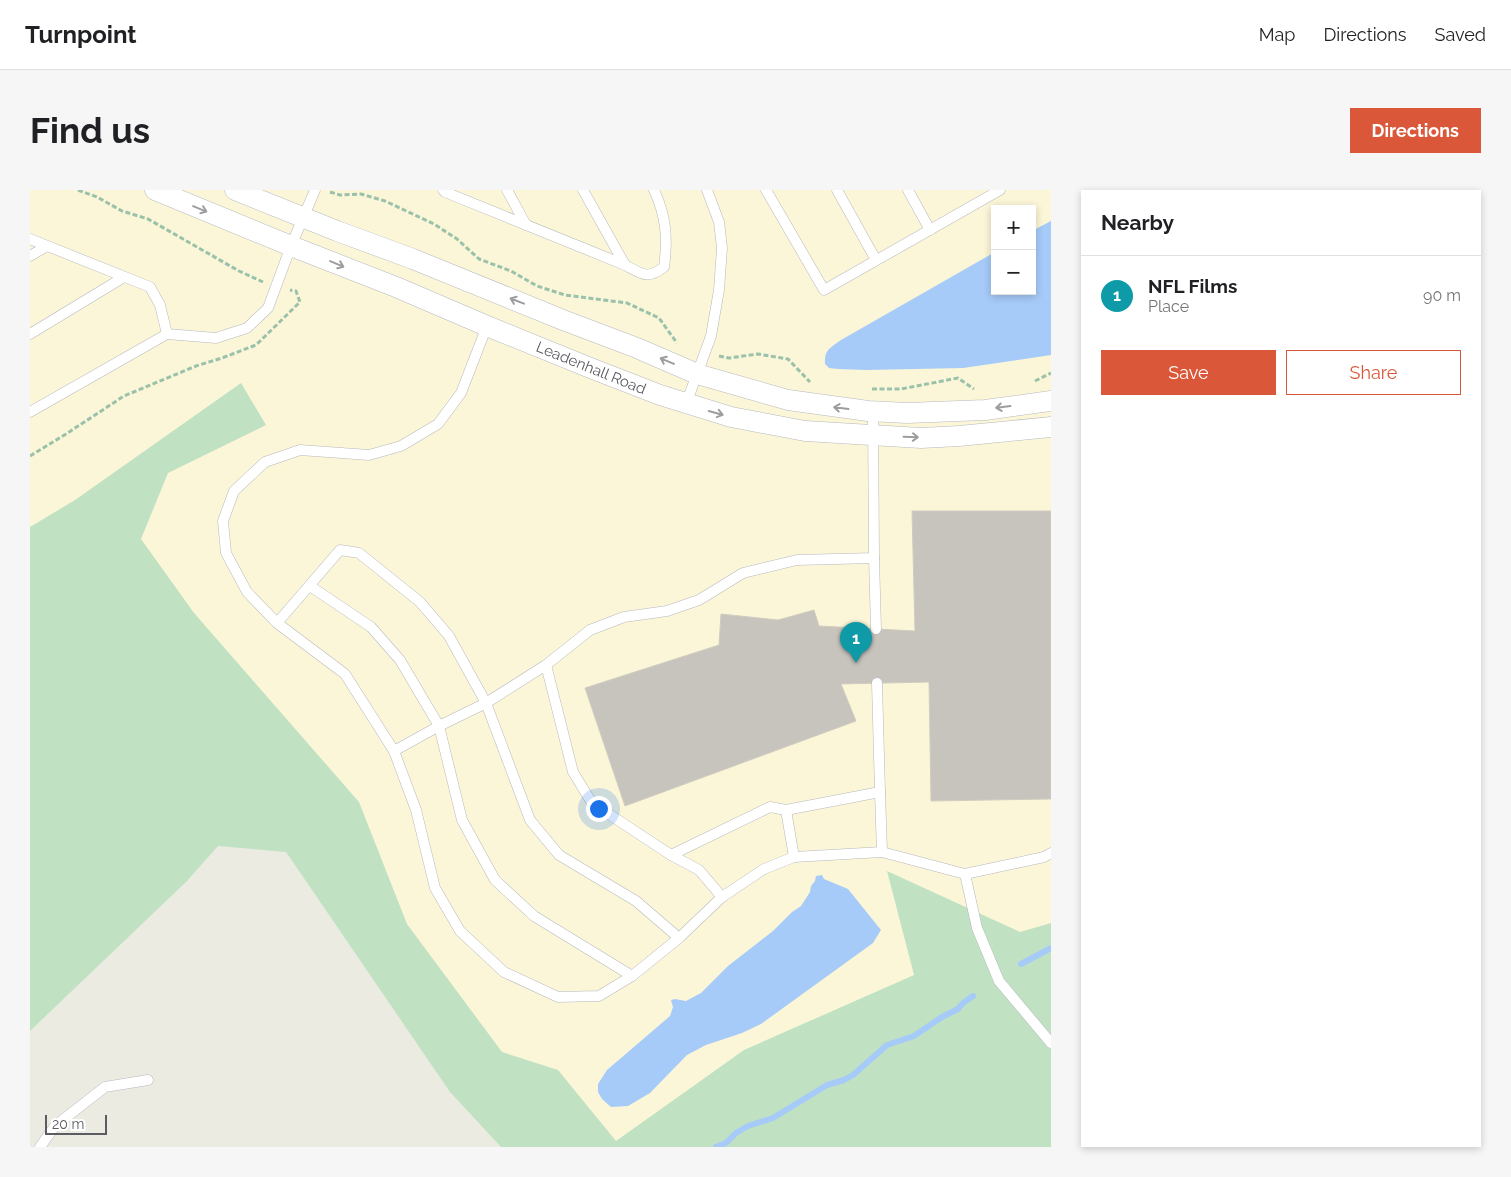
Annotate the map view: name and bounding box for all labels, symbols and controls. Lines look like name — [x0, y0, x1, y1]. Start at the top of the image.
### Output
text: Turnpoint — [25, 20, 137, 49]
text: Map — [1259, 24, 1295, 45]
text: Directions — [1323, 24, 1407, 45]
text: Saved — [1435, 24, 1486, 45]
button: Directions — [1350, 108, 1481, 153]
text: Find us — [30, 110, 150, 151]
one-way arrow — [193, 205, 208, 214]
map controls — [991, 205, 1036, 295]
button: + — [991, 205, 1036, 250]
text: Nearby — [1101, 210, 1174, 235]
button: − — [991, 250, 1036, 295]
one-way arrow — [329, 259, 344, 269]
text: NFL Films — [1148, 275, 1237, 297]
text: 1 — [1113, 286, 1121, 305]
text: 90 m — [1423, 286, 1461, 305]
one-way arrow — [509, 296, 525, 305]
text: Place — [1148, 297, 1189, 316]
street label: Leadenhall Road — [533, 338, 649, 398]
button: Save — [1101, 350, 1276, 395]
button: Share — [1286, 350, 1461, 395]
one-way arrow — [660, 356, 676, 365]
one-way arrow — [833, 403, 849, 413]
one-way arrow — [995, 403, 1011, 413]
one-way arrow — [707, 408, 723, 418]
one-way arrow — [903, 433, 919, 442]
pin: 1 — [840, 622, 872, 663]
your location — [586, 796, 612, 822]
scale bar — [45, 1112, 108, 1135]
text: 20 m — [52, 1116, 84, 1132]

